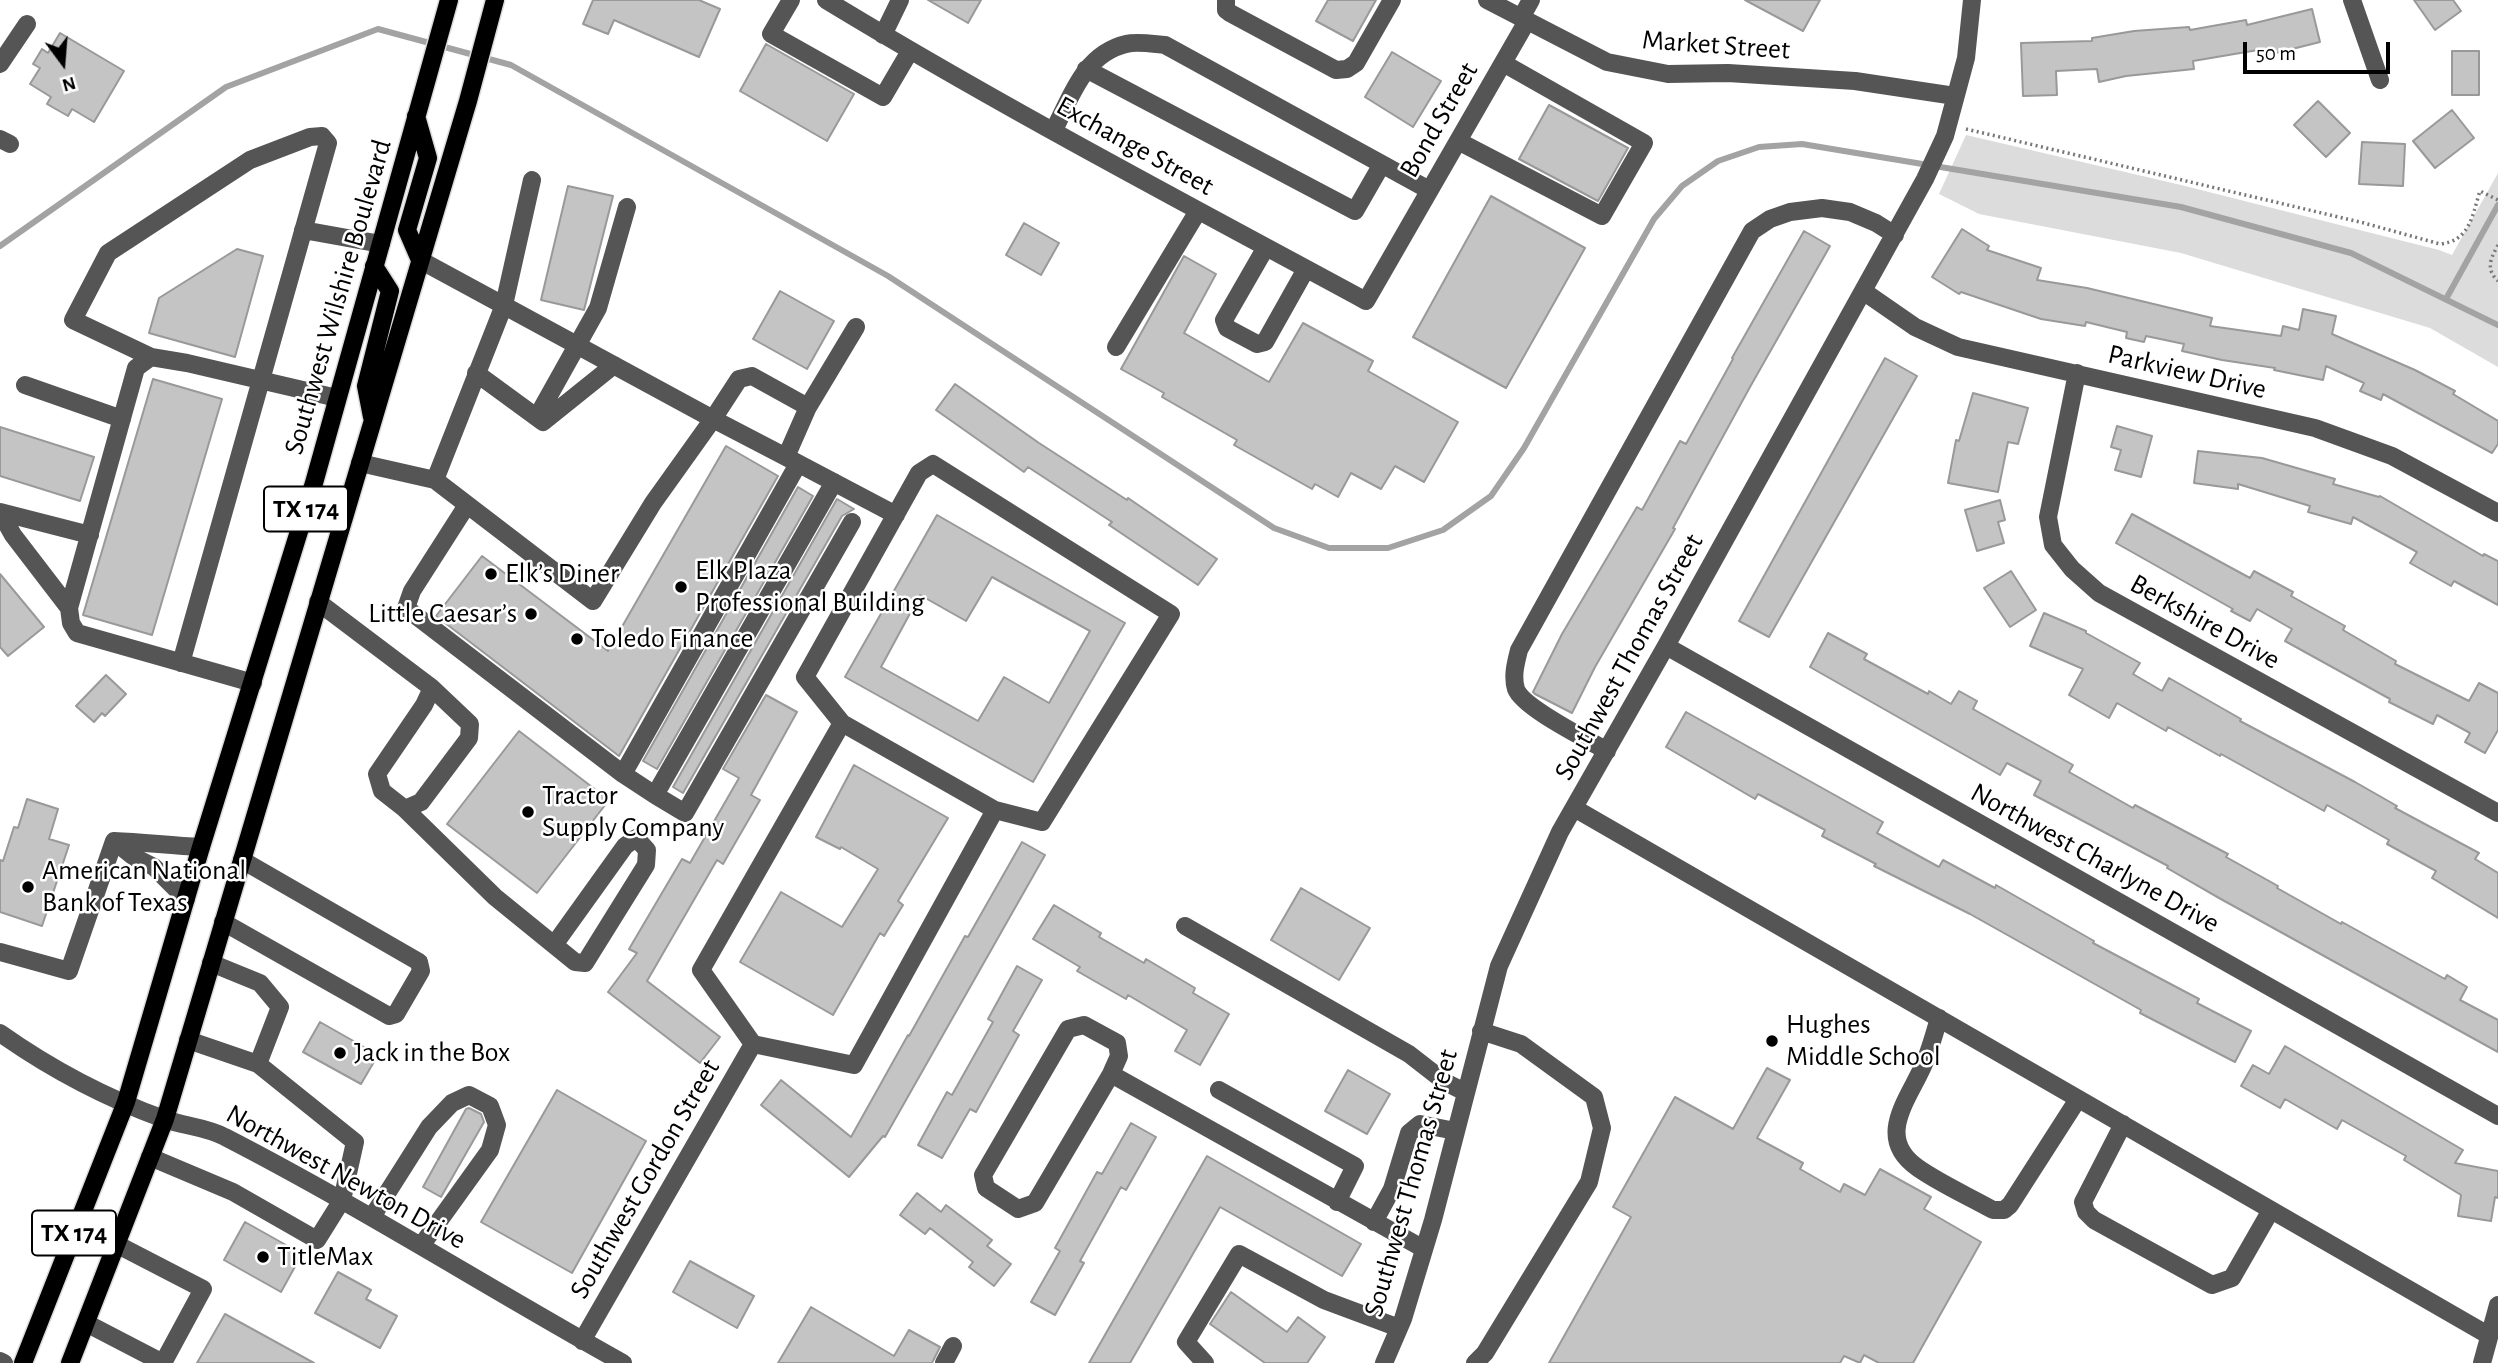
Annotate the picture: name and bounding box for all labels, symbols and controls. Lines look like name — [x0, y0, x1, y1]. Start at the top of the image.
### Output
street label: Market Street — [1641, 23, 1791, 67]
north arrow — [28, 28, 98, 98]
scale bar — [2246, 28, 2393, 72]
text: 50 m — [2256, 43, 2296, 64]
street label: Bond Street — [1393, 56, 1485, 184]
text: N — [60, 73, 78, 95]
street label: Exchange Street — [1050, 89, 1220, 203]
street label: Southwest Wilshire Boulevard — [277, 136, 399, 458]
street label: Parkview Drive — [2104, 337, 2270, 407]
road number: TX 174 — [264, 486, 348, 531]
street label: Southwest Thomas Street — [1547, 528, 1711, 786]
place label: Elk Plaza Professional Building — [695, 554, 925, 620]
place label: Elk’s Diner — [505, 557, 619, 591]
marker: Elk’s Diner — [483, 566, 499, 582]
street label: Berkshire Drive — [2124, 567, 2286, 677]
marker: Elk Plaza Professional Building — [673, 579, 689, 595]
place label: Little Caesar’s — [368, 597, 517, 631]
marker: Little Caesar’s — [523, 606, 539, 622]
place label: Toledo Finance — [591, 622, 753, 656]
marker: Toledo Finance — [569, 631, 585, 647]
street label: Northwest Charlyne Drive — [1965, 776, 2225, 940]
place label: Tractor Supply Company — [542, 779, 724, 845]
marker: Tractor Supply Company — [520, 804, 536, 820]
place label: American National Bank of Texas — [42, 854, 246, 920]
marker: American National Bank of Texas — [20, 879, 36, 895]
place label: Hughes Middle School — [1786, 1008, 1941, 1074]
marker: Hughes Middle School — [1764, 1033, 1780, 1049]
place label: Jack in the Box — [354, 1036, 510, 1070]
marker: Jack in the Box — [332, 1045, 348, 1061]
street label: Southwest Thomas Street — [1357, 1045, 1465, 1321]
street label: Southwest Gordon Street — [563, 1053, 727, 1305]
street label: Northwest Newton Drive — [220, 1097, 472, 1257]
road number: TX 174 — [32, 1210, 116, 1256]
place label: TitleMax — [277, 1240, 373, 1274]
marker: TitleMax — [255, 1249, 271, 1265]

